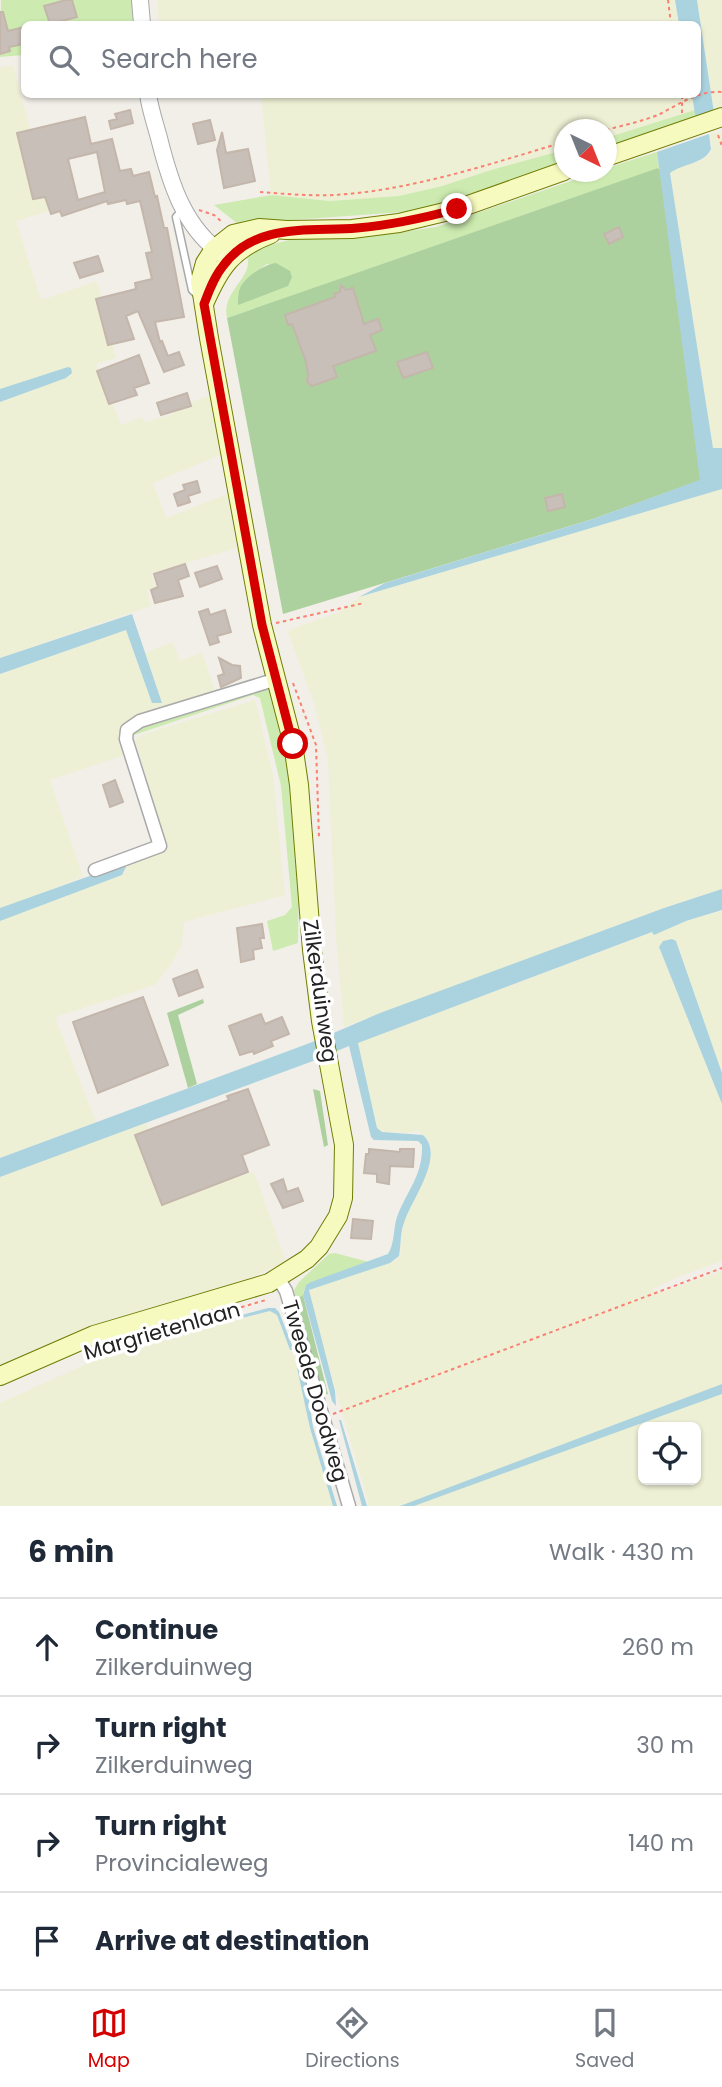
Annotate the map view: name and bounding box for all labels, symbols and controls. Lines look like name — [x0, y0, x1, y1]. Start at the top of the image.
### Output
search box — [21, 21, 701, 98]
icon: search — [45, 41, 83, 79]
text: Search here — [101, 41, 258, 77]
north arrow — [554, 119, 617, 182]
route end — [441, 193, 472, 224]
route start — [277, 728, 308, 759]
street label: Zilkerduinweg — [296, 918, 345, 1064]
street label: Margrietenlaan — [80, 1294, 243, 1367]
street label: Tweede Doodweg — [276, 1297, 355, 1485]
map controls — [638, 1422, 701, 1485]
button: locate — [638, 1422, 701, 1485]
text: 6 min — [28, 1530, 114, 1573]
text: Walk · 430 m — [549, 1536, 694, 1568]
text: Continue — [95, 1612, 218, 1648]
icon: ahead — [28, 1628, 66, 1666]
text: 260 m — [622, 1631, 694, 1663]
text: Zilkerduinweg — [95, 1651, 253, 1683]
text: Turn right — [95, 1710, 227, 1746]
icon: right — [28, 1726, 66, 1764]
text: 30 m — [636, 1729, 694, 1761]
text: Zilkerduinweg — [95, 1749, 253, 1781]
text: Turn right — [95, 1808, 227, 1844]
icon: right — [28, 1824, 66, 1862]
text: 140 m — [628, 1827, 694, 1859]
text: Provincialeweg — [95, 1847, 269, 1879]
icon: arrive — [28, 1922, 66, 1960]
text: Arrive at destination — [95, 1923, 370, 1959]
tab: Map — [88, 2004, 130, 2075]
tab: Directions — [305, 2004, 400, 2075]
tab: Saved — [575, 2004, 634, 2075]

